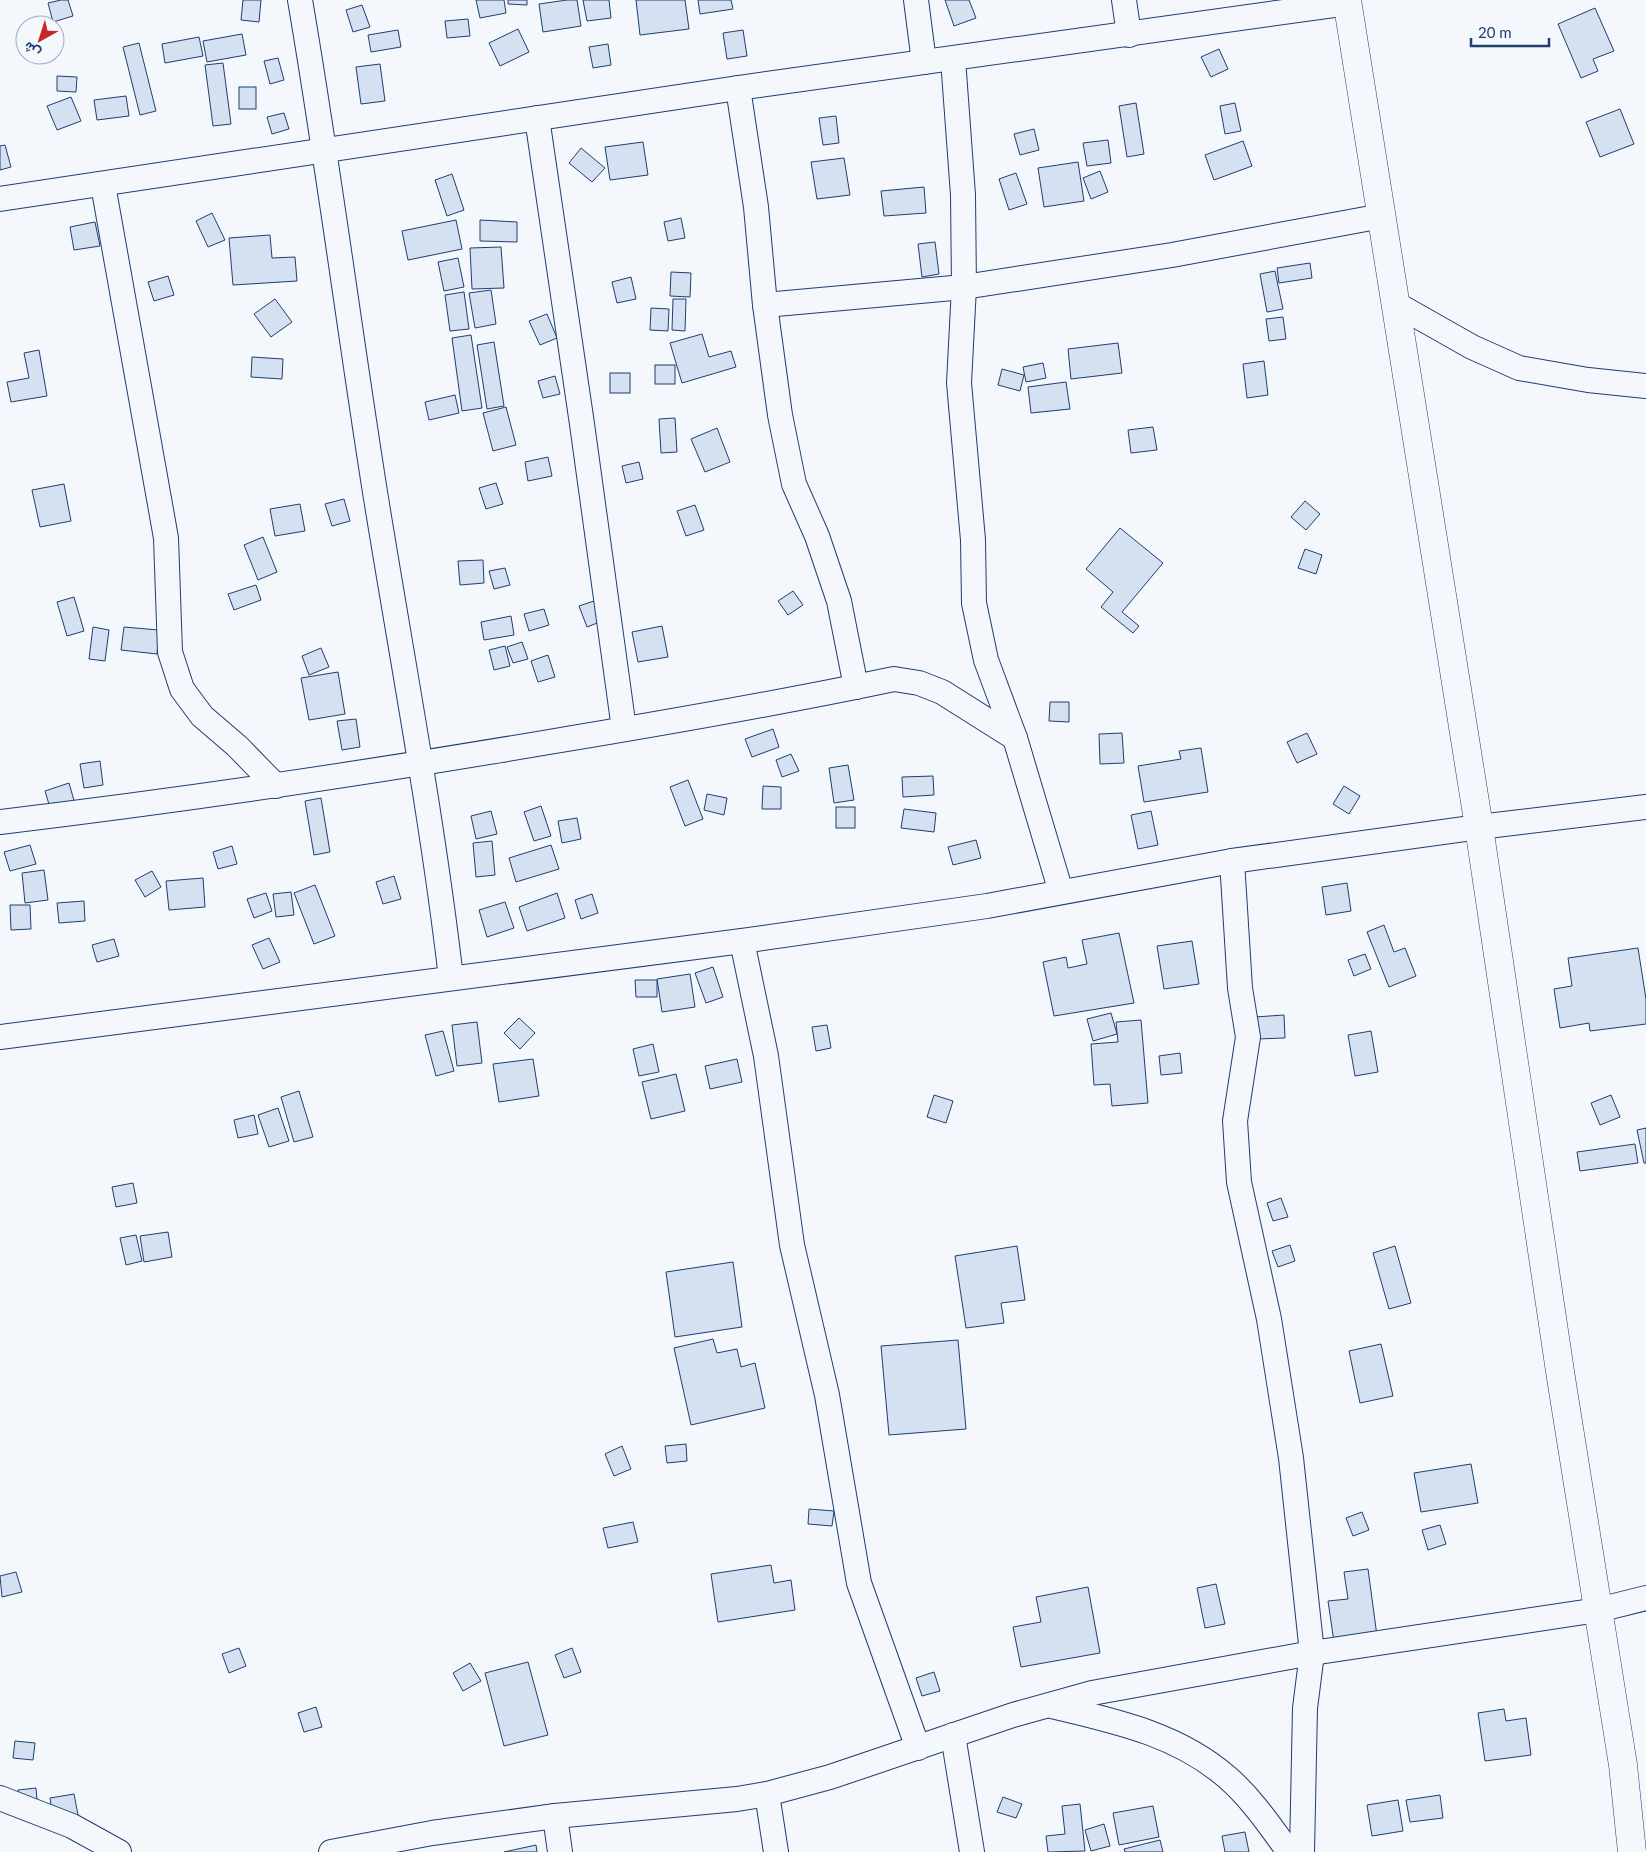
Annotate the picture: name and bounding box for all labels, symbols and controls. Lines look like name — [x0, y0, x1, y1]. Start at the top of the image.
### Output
north arrow — [15, 15, 65, 65]
scale bar — [1471, 15, 1548, 47]
text: 20 m — [1478, 23, 1512, 41]
text: ش — [19, 38, 44, 62]

